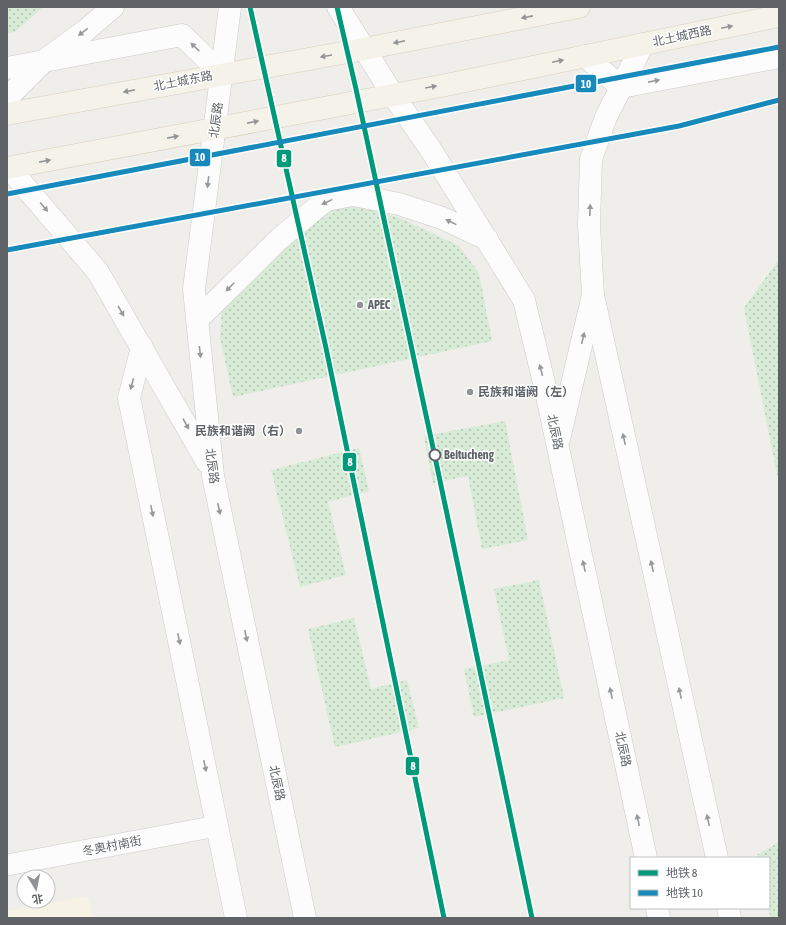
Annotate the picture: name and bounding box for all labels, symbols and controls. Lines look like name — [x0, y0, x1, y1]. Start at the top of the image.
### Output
one-way arrow — [520, 14, 533, 20]
street label: 北土城西路 — [651, 23, 713, 49]
one-way arrow — [721, 23, 733, 29]
one-way arrow — [77, 28, 88, 36]
one-way arrow — [393, 39, 405, 45]
one-way arrow — [190, 42, 200, 51]
one-way arrow — [320, 53, 332, 59]
one-way arrow — [552, 58, 565, 64]
street label: 北土城东路 — [152, 68, 214, 94]
line badge: 10 — [575, 74, 597, 93]
one-way arrow — [648, 77, 660, 83]
text: 10 — [581, 78, 591, 90]
one-way arrow — [425, 84, 437, 90]
one-way arrow — [123, 89, 135, 95]
street label: 北辰路 — [207, 101, 225, 139]
one-way arrow — [247, 118, 259, 124]
one-way arrow — [167, 134, 179, 140]
line badge: 10 — [189, 148, 211, 167]
line badge: 8 — [276, 149, 292, 168]
text: 10 — [195, 151, 205, 163]
text: 8 — [281, 152, 287, 164]
one-way arrow — [39, 157, 51, 163]
one-way arrow — [205, 175, 211, 188]
one-way arrow — [321, 199, 333, 205]
one-way arrow — [39, 202, 48, 213]
one-way arrow — [587, 203, 593, 216]
one-way arrow — [446, 219, 457, 225]
one-way arrow — [225, 282, 235, 292]
place label: APEC — [367, 298, 391, 312]
marker: APEC — [355, 300, 365, 310]
one-way arrow — [118, 305, 125, 317]
one-way arrow — [580, 332, 586, 344]
one-way arrow — [197, 346, 204, 358]
one-way arrow — [538, 364, 544, 376]
one-way arrow — [129, 378, 135, 391]
place label: 民族和谐阙（左） — [478, 385, 574, 399]
marker: 民族和谐阙（左） — [465, 387, 475, 397]
street label: 北辰路 — [544, 413, 566, 451]
one-way arrow — [182, 418, 189, 430]
place label: 民族和谐阙（右） — [195, 424, 291, 438]
marker: 民族和谐阙（右） — [294, 426, 304, 436]
one-way arrow — [621, 433, 627, 445]
street label: 北辰路 — [203, 447, 221, 485]
marker: Beitucheng — [428, 448, 442, 462]
place label: Beitucheng — [444, 448, 495, 462]
line badge: 8 — [342, 452, 357, 472]
text: 8 — [347, 456, 353, 468]
one-way arrow — [217, 503, 223, 515]
one-way arrow — [150, 505, 156, 518]
one-way arrow — [580, 559, 586, 572]
one-way arrow — [649, 560, 655, 572]
one-way arrow — [244, 630, 250, 642]
one-way arrow — [176, 633, 182, 645]
one-way arrow — [608, 687, 614, 699]
one-way arrow — [677, 687, 683, 699]
street label: 北辰路 — [612, 730, 634, 768]
line badge: 8 — [405, 756, 420, 776]
one-way arrow — [202, 760, 208, 772]
text: 8 — [410, 760, 416, 772]
street label: 北辰路 — [266, 764, 288, 802]
one-way arrow — [635, 814, 641, 826]
one-way arrow — [705, 814, 711, 826]
street label: 冬奥村南街 — [81, 833, 143, 859]
legend — [630, 857, 770, 909]
text: 地铁 8 — [666, 866, 698, 880]
north arrow — [16, 869, 56, 909]
text: 地铁 10 — [666, 886, 703, 900]
text: 北 — [31, 892, 44, 906]

